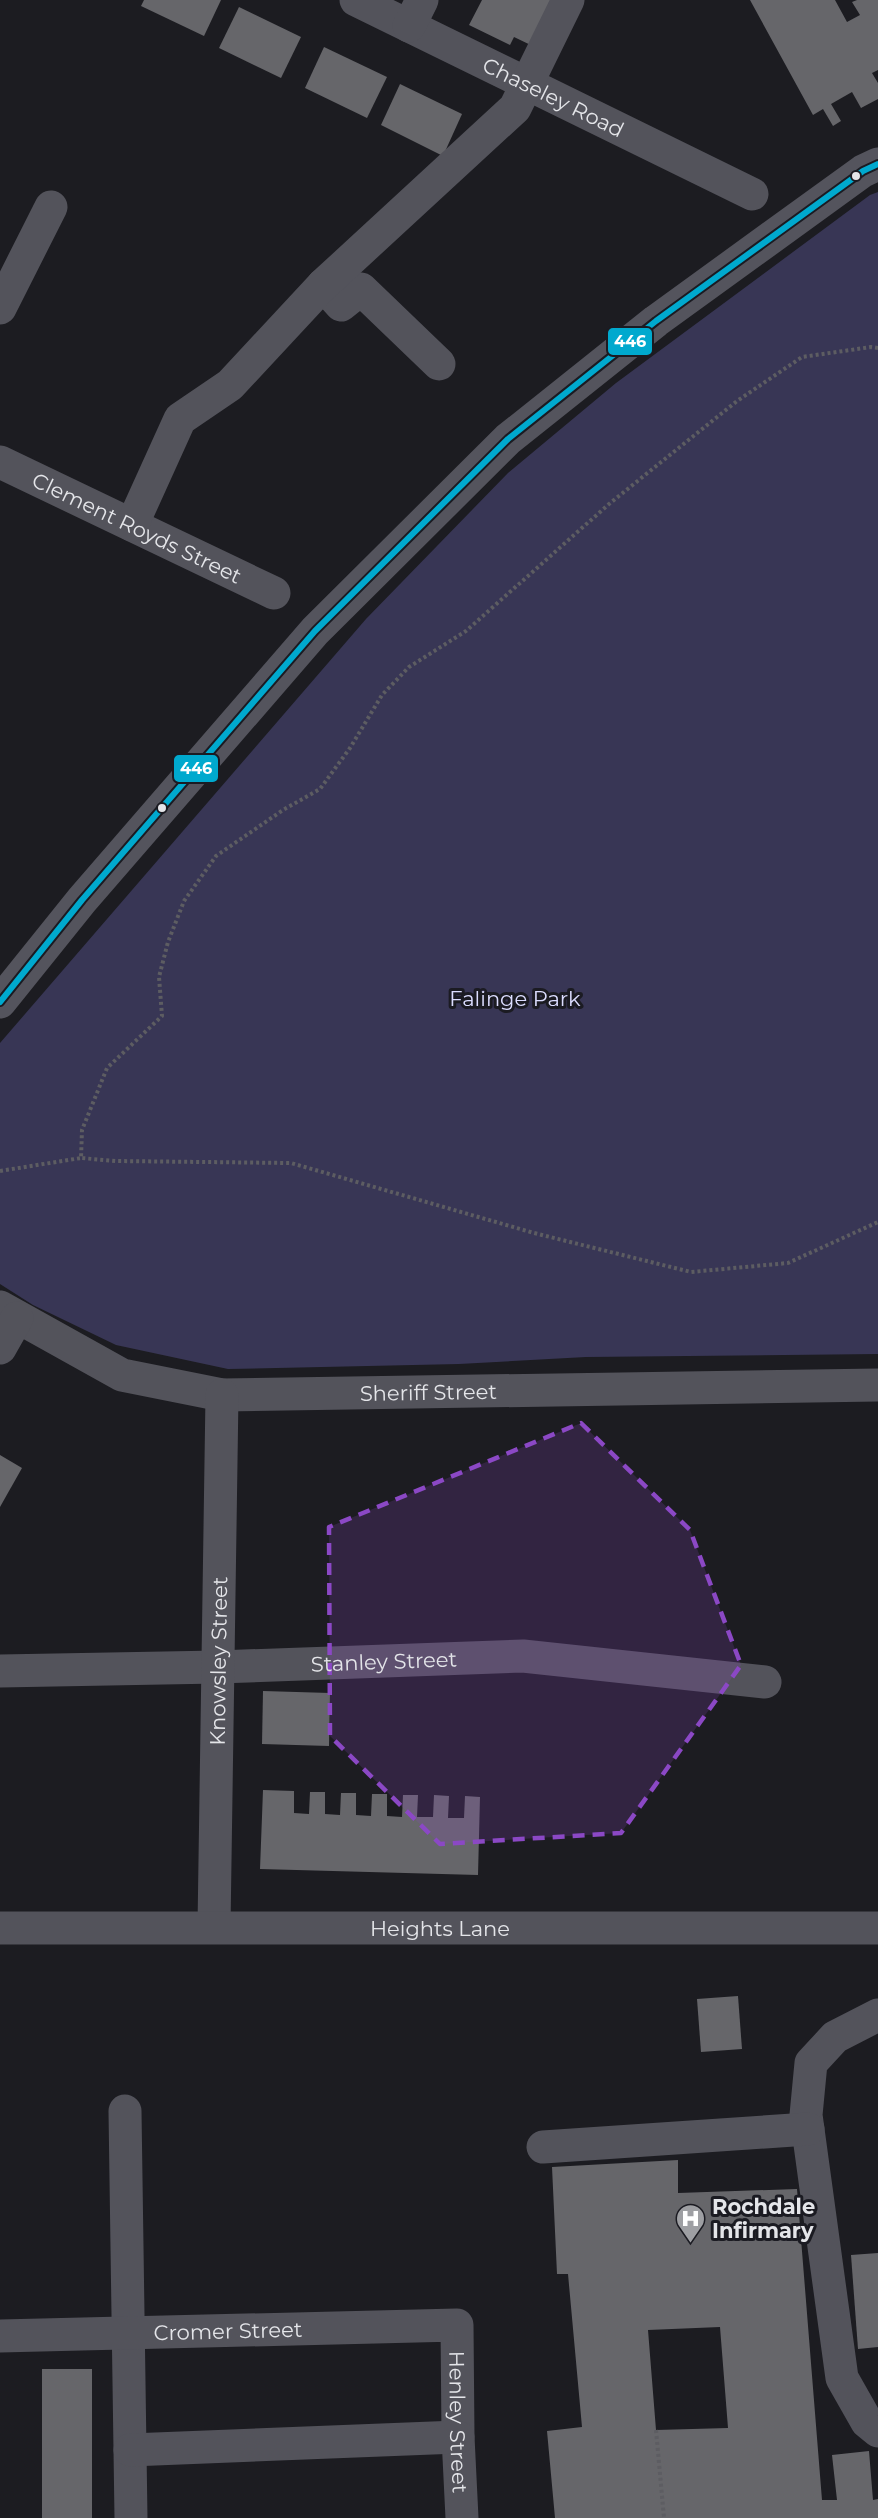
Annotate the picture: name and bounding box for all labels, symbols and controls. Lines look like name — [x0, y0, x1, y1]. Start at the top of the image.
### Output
street label: Chaseley Road — [479, 52, 628, 142]
unlabelled marker — [850, 170, 862, 182]
line badge: 446 — [607, 327, 653, 356]
text: 446 — [614, 332, 646, 351]
street label: Clement Royds Street — [28, 467, 246, 588]
line badge: 446 — [173, 754, 219, 783]
text: 446 — [180, 759, 212, 778]
unlabelled marker — [156, 802, 168, 814]
park label: Falinge Park — [449, 986, 581, 1011]
street label: Sheriff Street — [360, 1378, 497, 1405]
street label: Knowsley Street — [204, 1576, 232, 1746]
street label: Stanley Street — [310, 1646, 457, 1676]
street label: Heights Lane — [370, 1916, 510, 1941]
place label: Rochdale Infirmary — [712, 2194, 815, 2243]
hospital icon: Rochdale Infirmary — [675, 2202, 707, 2244]
street label: Cromer Street — [153, 2316, 303, 2345]
street label: Henley Street — [445, 2350, 473, 2494]

